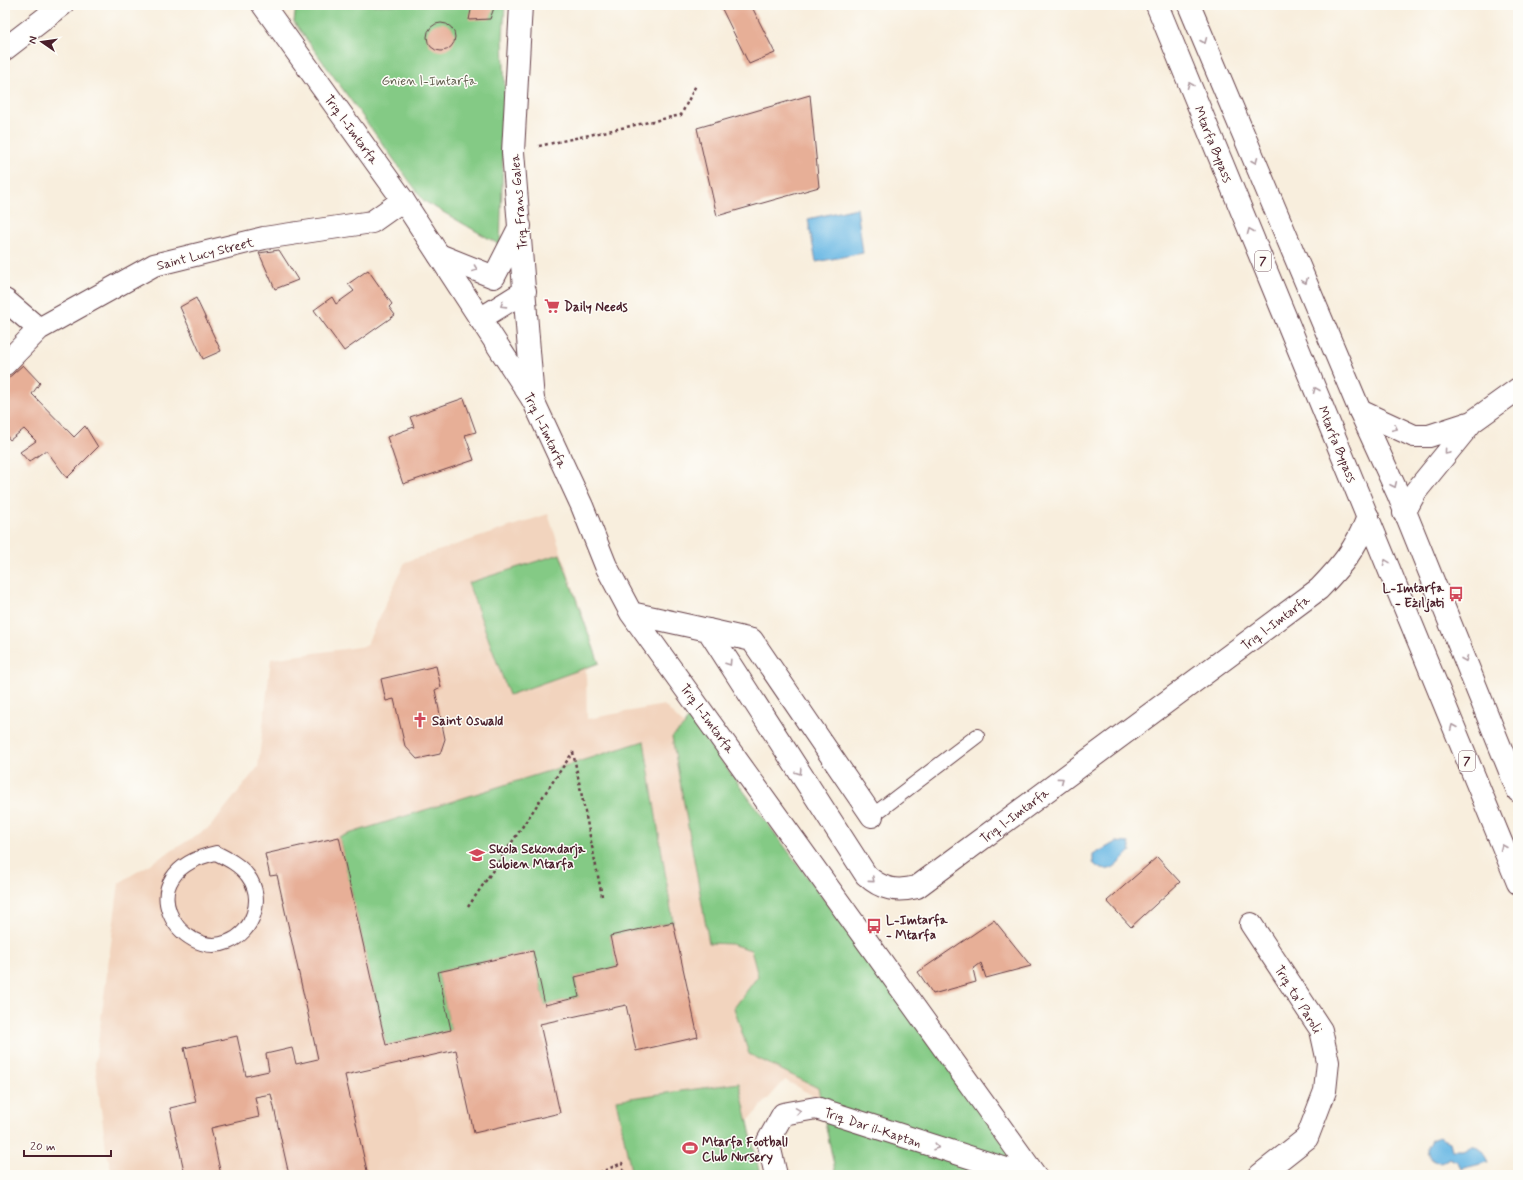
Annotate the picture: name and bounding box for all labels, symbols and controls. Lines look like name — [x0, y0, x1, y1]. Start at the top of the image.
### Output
north arrow — [22, 22, 62, 62]
text: N — [26, 35, 41, 45]
one-way arrow — [1200, 37, 1208, 44]
park label: Gnien l-Imtarfa — [381, 73, 477, 90]
one-way arrow — [1187, 82, 1195, 90]
street label: Triq l-Imtarfa — [320, 92, 382, 168]
street label: Mtarfa Bypass — [1190, 104, 1236, 185]
street label: Triq Frans Galea — [507, 153, 532, 250]
one-way arrow — [1250, 157, 1258, 164]
one-way arrow — [1247, 228, 1255, 235]
street label: Saint Lucy Street — [155, 234, 256, 275]
road number: 7 — [1255, 251, 1271, 271]
one-way arrow — [471, 265, 478, 273]
one-way arrow — [1300, 276, 1308, 284]
supermarket icon: Daily Needs — [543, 297, 561, 315]
place label: Daily Needs — [564, 299, 628, 316]
one-way arrow — [500, 300, 507, 308]
one-way arrow — [1313, 387, 1321, 395]
street label: Triq l-Imtarfa — [519, 390, 570, 471]
street label: Mtarfa Bypass — [1314, 404, 1360, 485]
one-way arrow — [1390, 423, 1398, 431]
one-way arrow — [1444, 447, 1451, 455]
one-way arrow — [1389, 481, 1397, 488]
one-way arrow — [1383, 559, 1391, 566]
place label: L-Imtarfa - Eżiljati — [1383, 580, 1445, 613]
bus stop icon: L-Imtarfa - Eżiljati — [1447, 585, 1465, 603]
street label: Triq l-Imtarfa — [1238, 592, 1314, 655]
one-way arrow — [1460, 655, 1468, 662]
one-way arrow — [724, 659, 732, 666]
street label: Triq l-Imtarfa — [676, 681, 738, 757]
church icon: Saint Oswald — [411, 711, 429, 729]
place label: Saint Oswald — [432, 713, 503, 730]
one-way arrow — [1450, 724, 1458, 732]
road number: 7 — [1459, 751, 1475, 771]
one-way arrow — [795, 768, 802, 775]
one-way arrow — [1057, 778, 1064, 785]
street label: Triq l-Imtarfa — [977, 785, 1053, 848]
place label: Skola Sekondarja Subien Mtarfa — [489, 841, 587, 873]
one-way arrow — [1500, 844, 1508, 852]
school or university icon: Skola Sekondarja Subien Mtarfa — [468, 846, 486, 864]
one-way arrow — [867, 875, 874, 882]
place label: L-Imtarfa - Mtarfa — [886, 912, 949, 944]
bus stop icon: L-Imtarfa - Mtarfa — [865, 917, 883, 935]
street label: Triq ta' Paroli — [1270, 962, 1326, 1038]
street label: Triq Dar il-Kaptan — [822, 1105, 923, 1152]
one-way arrow — [795, 1108, 801, 1116]
scale bar — [24, 1132, 111, 1158]
place label: Mtarfa Football Club Nursery — [702, 1134, 788, 1166]
text: 20 m — [30, 1139, 56, 1155]
sports icon: Mtarfa Football Club Nursery — [681, 1139, 699, 1157]
one-way arrow — [932, 1142, 939, 1151]

